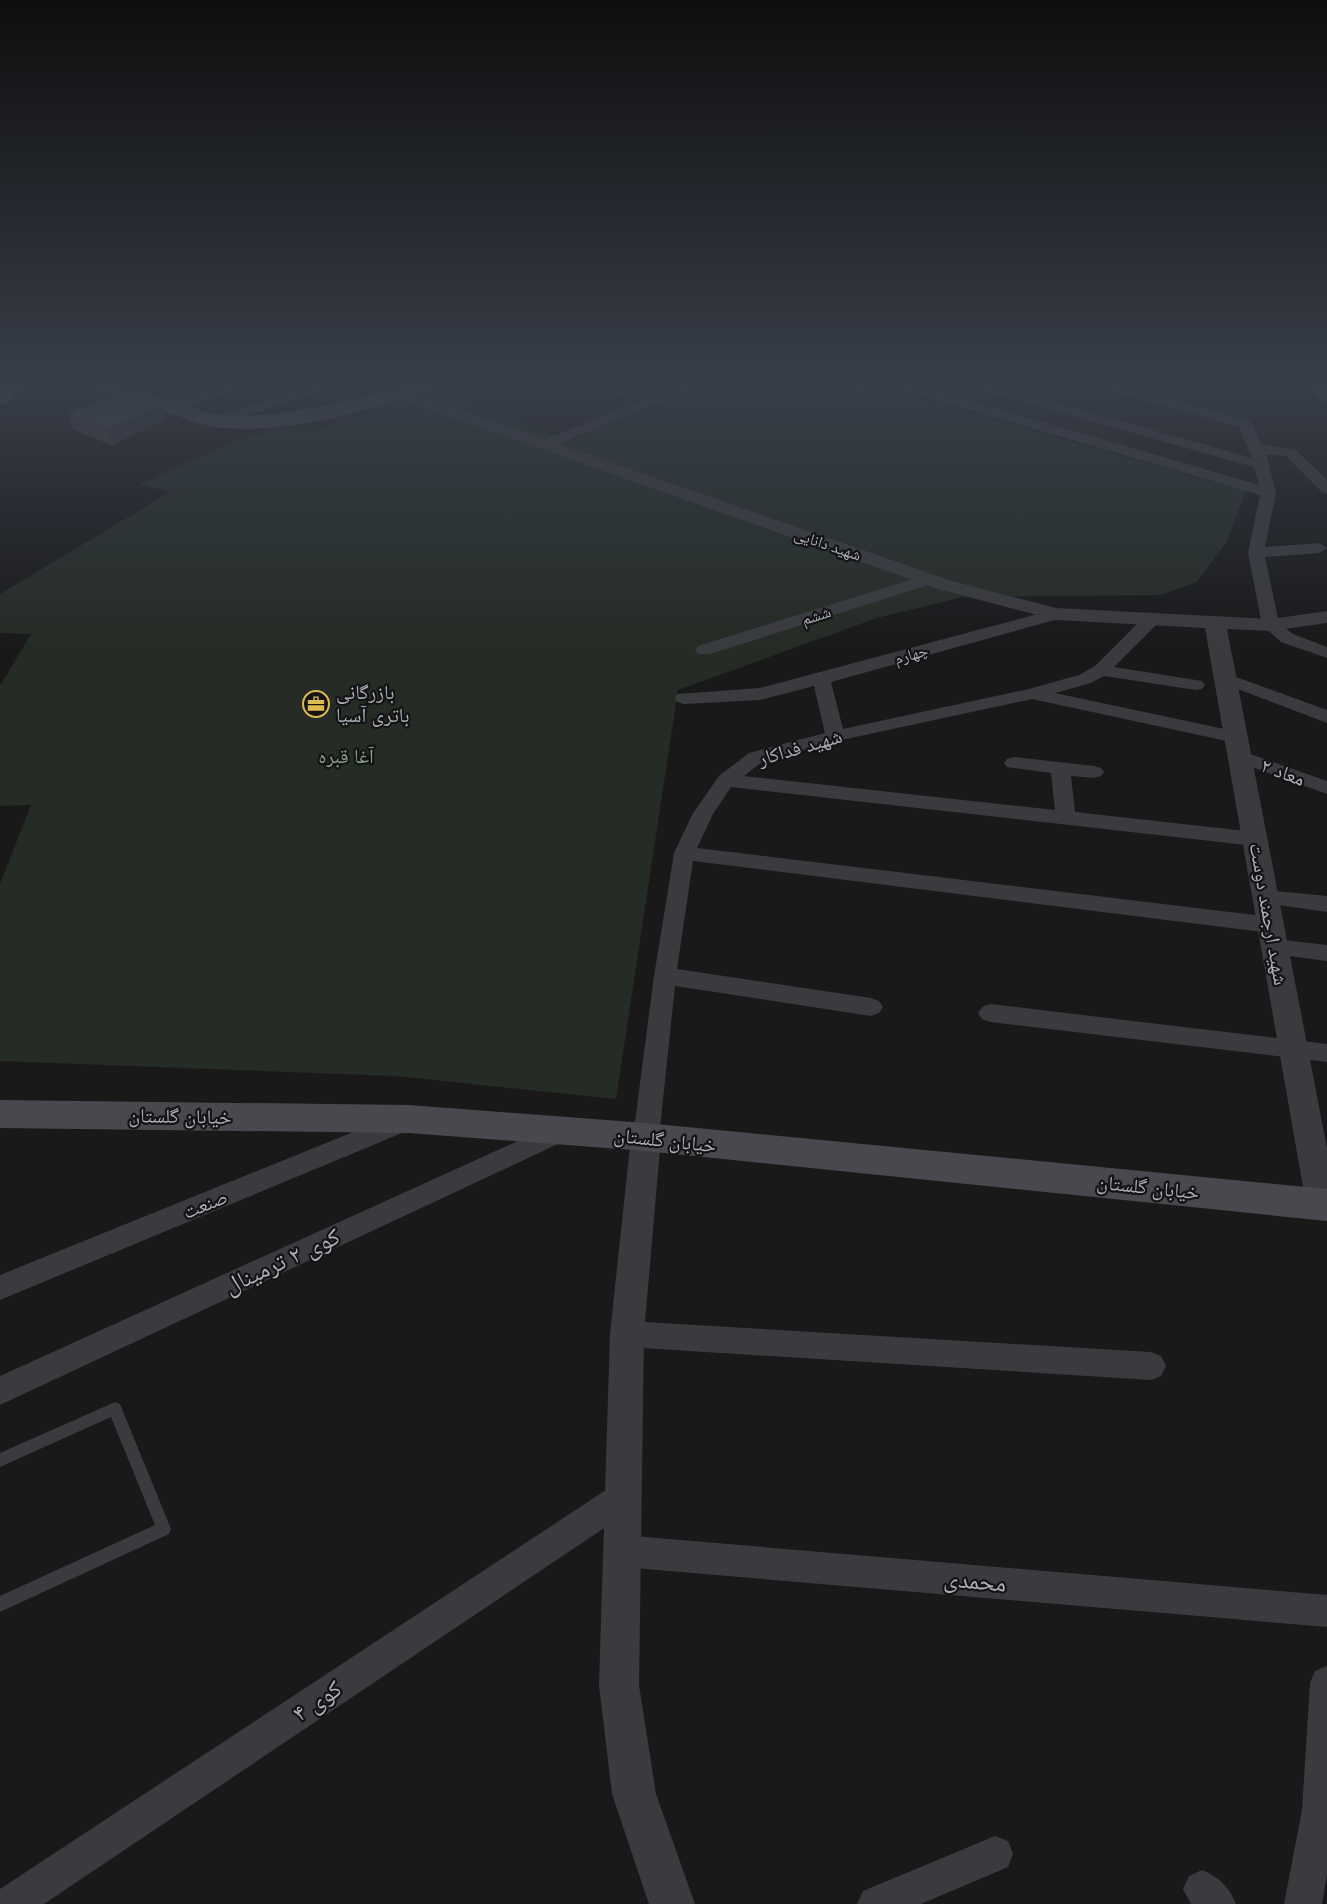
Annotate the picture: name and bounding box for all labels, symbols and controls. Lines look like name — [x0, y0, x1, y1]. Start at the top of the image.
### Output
street label: شهید دانایی — [792, 523, 864, 566]
street label: ششم — [799, 601, 833, 630]
street label: چهارم — [892, 640, 931, 669]
place label: بازرگانی باتری آسیا — [336, 679, 409, 728]
office icon: بازرگانی باتری آسیا — [301, 689, 331, 719]
street label: شهید فداکار — [754, 723, 845, 772]
park label: آغا قبره — [318, 743, 375, 769]
street label: معاد ۲ — [1257, 752, 1309, 792]
street label: شهید ارجمند دوست — [1244, 841, 1294, 987]
street label: خیابان گلستان — [128, 1102, 232, 1130]
street label: خیابان گلستان — [612, 1122, 718, 1158]
street label: خیابان گلستان — [1095, 1169, 1201, 1205]
street label: صنعت — [179, 1183, 231, 1225]
street label: کوی ۲ ترمینال — [219, 1220, 345, 1301]
street label: محمدی — [942, 1562, 1008, 1599]
street label: کوی ۴ — [286, 1673, 347, 1728]

